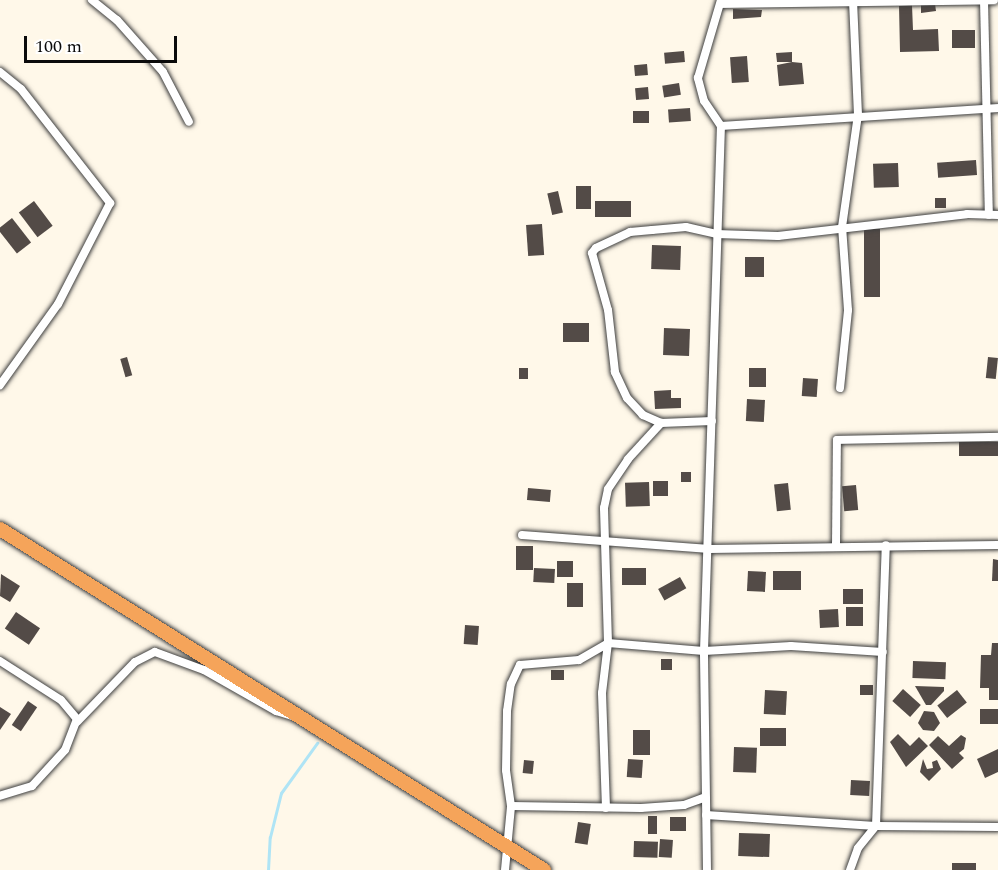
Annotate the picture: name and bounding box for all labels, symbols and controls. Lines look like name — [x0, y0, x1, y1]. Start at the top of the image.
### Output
scale bar — [27, 24, 180, 62]
text: 100 m — [35, 33, 82, 60]

